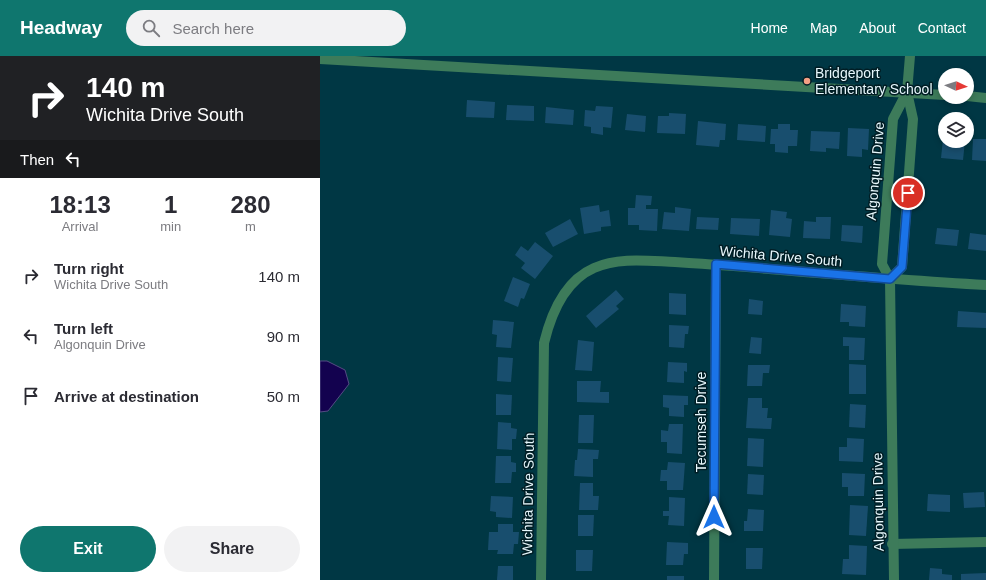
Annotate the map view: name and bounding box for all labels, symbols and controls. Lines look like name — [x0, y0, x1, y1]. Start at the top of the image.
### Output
search box — [126, 10, 406, 46]
text: Headway — [20, 17, 102, 38]
icon: search — [140, 17, 162, 39]
text: Search here — [172, 20, 254, 37]
text: Home — [751, 20, 788, 36]
text: Map — [810, 20, 837, 36]
text: About — [859, 20, 896, 36]
text: Contact — [918, 20, 966, 36]
place label: Bridgeport Elementary School — [815, 65, 933, 97]
north arrow — [938, 68, 974, 104]
map controls — [938, 68, 974, 148]
icon: right — [20, 72, 72, 124]
text: 140 m — [86, 72, 165, 103]
marker: Bridgeport Elementary School — [802, 76, 812, 86]
text: Wichita Drive South — [86, 105, 244, 125]
button: layers — [938, 112, 974, 148]
street label: Algonquin Drive — [863, 121, 887, 221]
icon: left — [62, 148, 84, 170]
text: Then — [20, 151, 54, 168]
pin — [891, 176, 925, 210]
icon: arrive — [897, 182, 919, 204]
text: 18:13 — [49, 191, 111, 218]
text: 1 — [164, 191, 177, 218]
text: 280 — [231, 191, 271, 218]
text: Arrival — [62, 219, 99, 234]
text: min — [160, 219, 181, 234]
text: m — [245, 219, 256, 234]
street label: Wichita Drive South — [719, 243, 843, 269]
text: Turn right — [54, 260, 124, 277]
icon: right — [20, 265, 42, 287]
text: 140 m — [258, 268, 300, 285]
text: Wichita Drive South — [54, 277, 168, 292]
text: Turn left — [54, 320, 113, 337]
icon: left — [20, 325, 42, 347]
text: 90 m — [267, 328, 300, 345]
text: Algonquin Drive — [54, 337, 146, 352]
street label: Tecumseh Drive — [693, 372, 709, 472]
icon: arrive — [20, 385, 42, 407]
text: Arrive at destination — [54, 388, 199, 405]
text: 50 m — [267, 388, 300, 405]
street label: Wichita Drive South — [519, 432, 537, 556]
street label: Algonquin Drive — [869, 452, 887, 552]
position arrow — [693, 496, 735, 538]
button: Exit — [20, 526, 156, 572]
button: Share — [164, 526, 300, 572]

